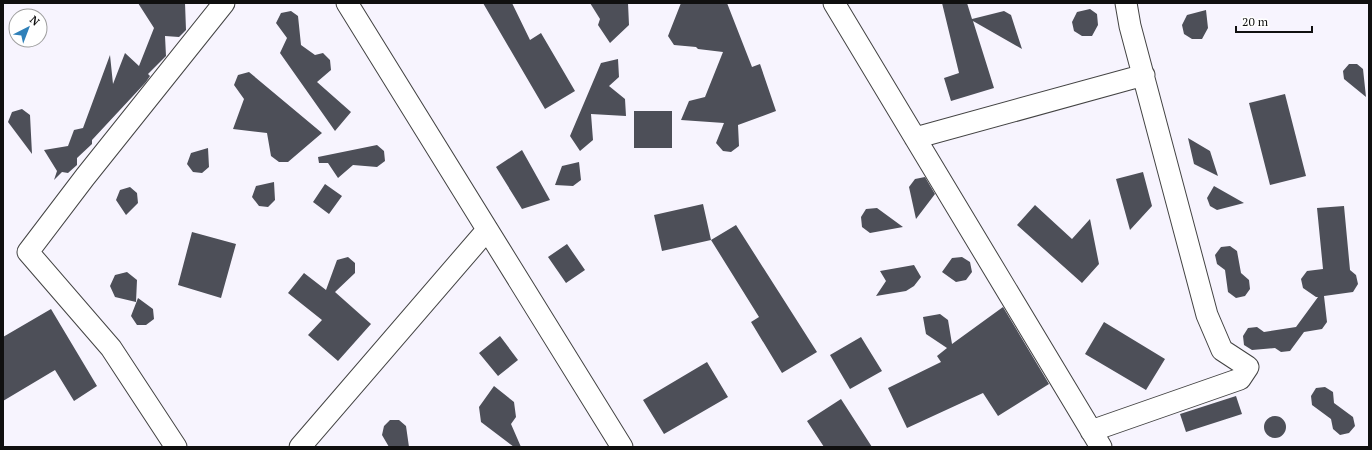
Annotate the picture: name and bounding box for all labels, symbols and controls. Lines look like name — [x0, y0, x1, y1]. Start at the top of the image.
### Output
north arrow — [8, 8, 48, 48]
scale bar — [1236, 8, 1312, 34]
text: N — [27, 13, 43, 29]
text: 20 m — [1242, 14, 1269, 29]

